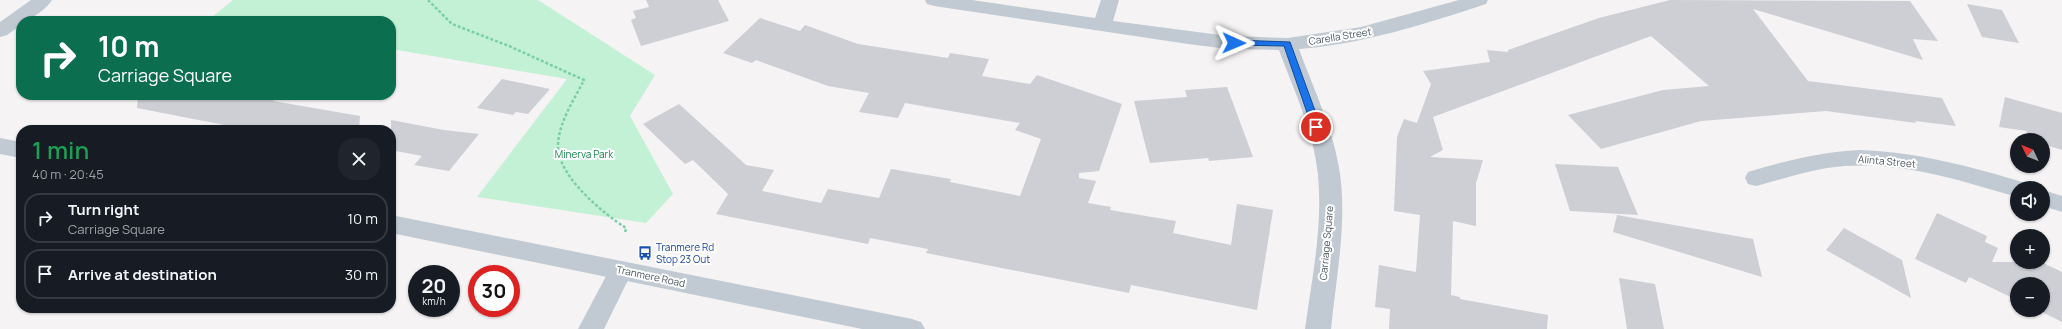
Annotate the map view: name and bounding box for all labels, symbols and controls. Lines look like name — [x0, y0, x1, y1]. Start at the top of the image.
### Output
position arrow — [1213, 22, 1255, 64]
street label: Carella Street — [1307, 24, 1373, 48]
text: 10 m — [98, 27, 159, 65]
icon: right — [32, 32, 84, 84]
text: Carriage Square — [98, 63, 232, 87]
pin — [1299, 110, 1333, 144]
icon: arrive — [1305, 116, 1327, 138]
text: 1 min — [32, 133, 89, 166]
north arrow — [2010, 133, 2050, 173]
map controls — [2010, 133, 2050, 317]
button: close — [338, 138, 380, 180]
park label: Minerva Park — [555, 147, 614, 161]
street label: Alinta Street — [1858, 152, 1916, 170]
text: 40 m · 20:45 — [32, 165, 104, 183]
button: sound — [2010, 181, 2050, 221]
text: Turn right — [68, 199, 139, 220]
street label: Carriage Square — [1316, 205, 1336, 281]
icon: right — [34, 207, 56, 229]
text: 10 m — [347, 208, 378, 229]
text: Carriage Square — [68, 220, 165, 238]
button: + — [2010, 229, 2050, 269]
place label: Tranmere Rd Stop 23 Out — [656, 240, 714, 266]
bus stop icon: Tranmere Rd Stop 23 Out — [637, 245, 653, 261]
street label: Tranmere Road — [615, 262, 687, 290]
icon: arrive — [34, 263, 56, 285]
text: Arrive at destination — [68, 264, 217, 285]
text: 30 m — [345, 264, 378, 285]
speed limit sign: 30 — [468, 265, 520, 317]
text: 20 — [421, 272, 447, 299]
button: − — [2010, 277, 2050, 317]
text: km/h — [422, 294, 446, 308]

